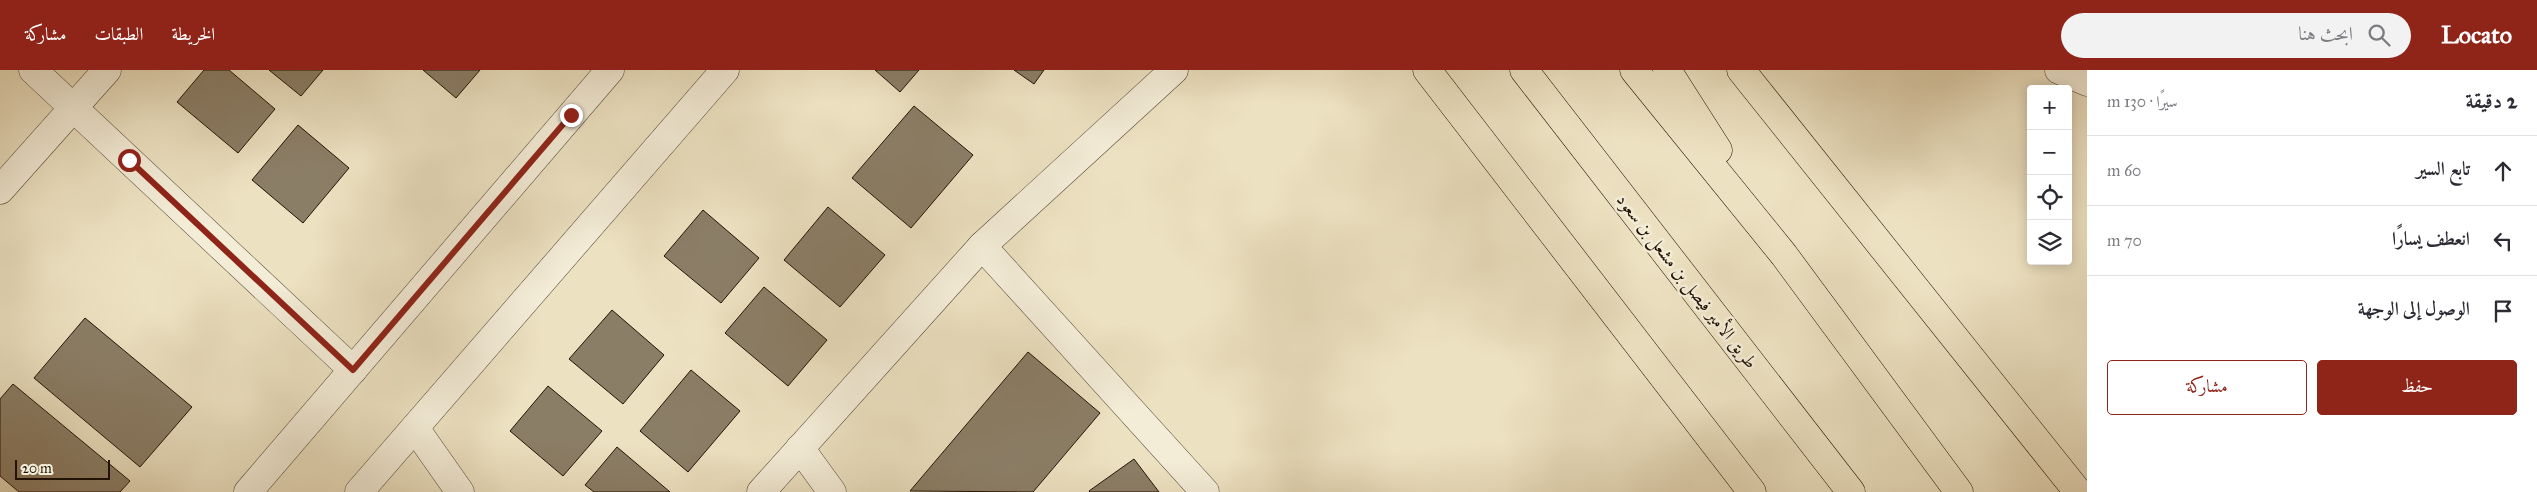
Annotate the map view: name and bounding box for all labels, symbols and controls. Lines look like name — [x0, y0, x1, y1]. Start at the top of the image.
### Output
search box — [2061, 13, 2411, 58]
text: Locato — [2441, 20, 2512, 50]
icon: search — [2365, 21, 2393, 49]
text: ابحث هنا — [2298, 22, 2353, 45]
text: مشاركة — [25, 23, 66, 45]
text: الطبقات — [94, 23, 143, 45]
text: الخريطة — [171, 23, 215, 45]
map controls — [2027, 85, 2072, 265]
button: + — [2027, 85, 2072, 130]
text: 2 دقيقة — [2465, 88, 2517, 114]
text: سيرًا · 130 m — [2107, 92, 2178, 111]
route end — [560, 104, 583, 127]
button: − — [2027, 130, 2072, 175]
route start — [118, 149, 141, 172]
text: تابع السير — [2416, 157, 2470, 180]
icon: ahead — [2489, 157, 2517, 185]
text: 60 m — [2107, 161, 2141, 180]
button: locate — [2027, 175, 2072, 220]
street label: طريق الأمير فيصل بن مشعل بن سعود — [1610, 188, 1764, 374]
button: layers — [2027, 220, 2072, 265]
text: انعطف يسارًا — [2392, 227, 2470, 250]
icon: left — [2489, 227, 2517, 255]
text: 70 m — [2107, 231, 2142, 250]
text: الوصول إلى الوجهة — [2358, 297, 2470, 320]
icon: arrive — [2489, 297, 2517, 325]
button: مشاركة — [2107, 360, 2307, 415]
button: حفظ — [2317, 360, 2517, 415]
scale bar — [15, 457, 110, 480]
text: 20 m — [22, 460, 52, 477]

